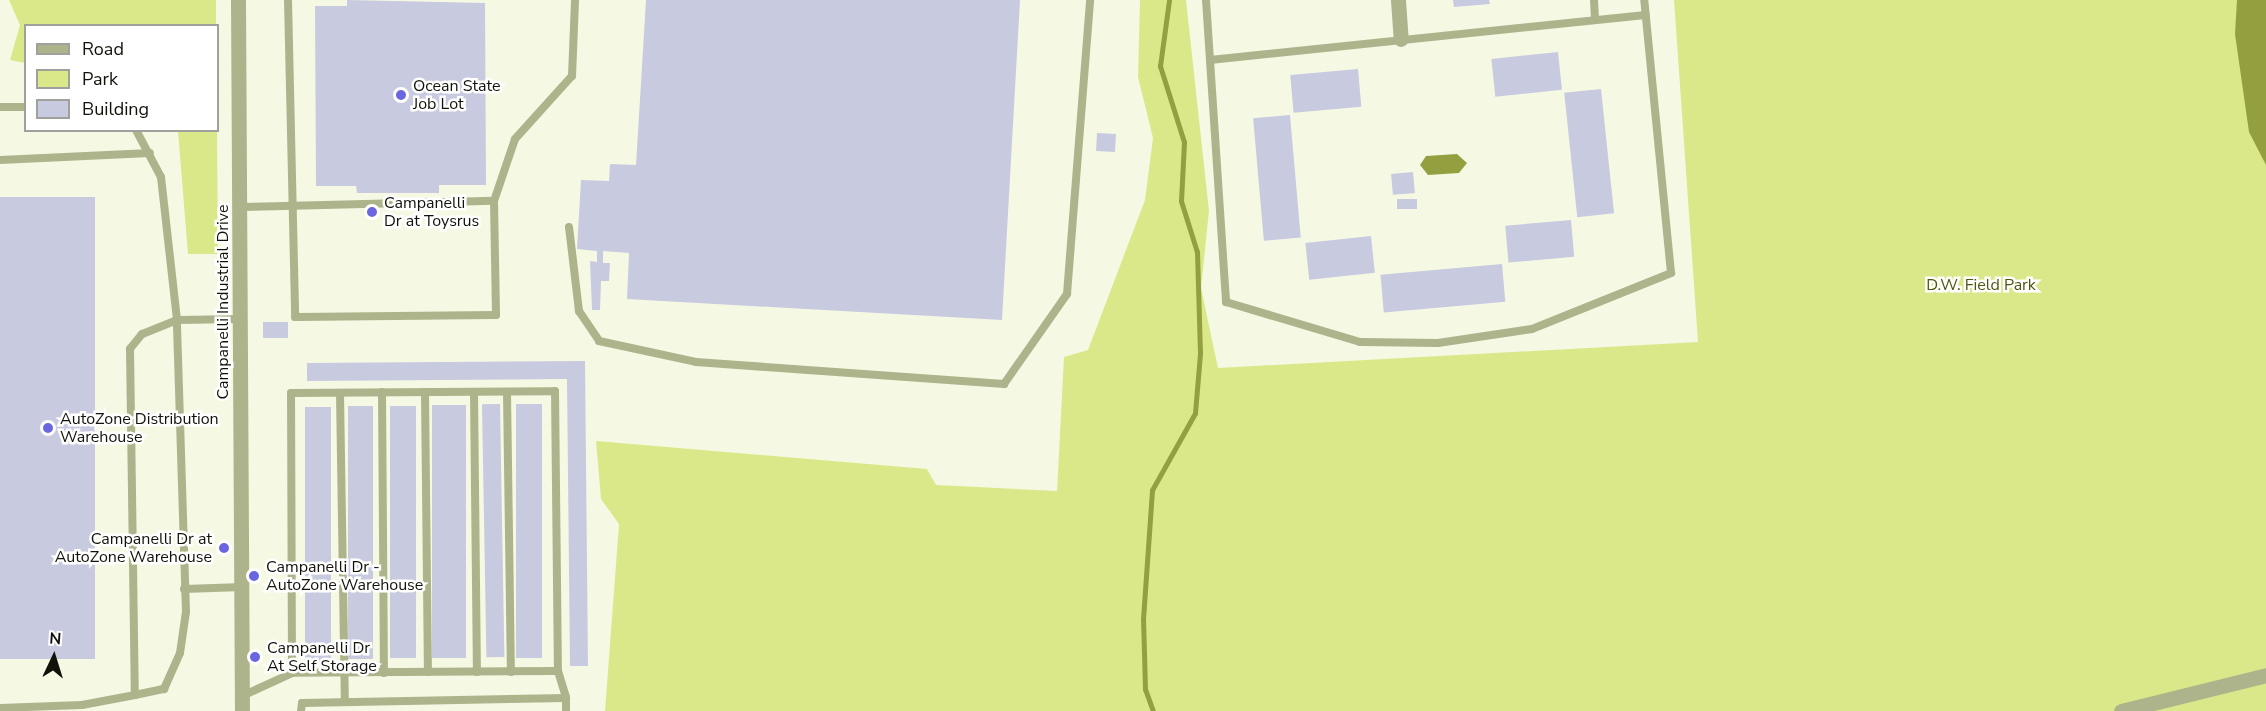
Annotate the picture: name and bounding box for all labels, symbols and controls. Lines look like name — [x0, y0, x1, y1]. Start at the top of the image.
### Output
legend — [24, 24, 219, 132]
text: Road — [82, 37, 124, 61]
text: Park — [82, 67, 118, 91]
place label: Ocean State Job Lot — [413, 76, 501, 114]
marker: Ocean State Job Lot — [394, 88, 408, 102]
text: Building — [82, 97, 149, 121]
place label: Campanelli Dr at Toysrus — [384, 193, 479, 231]
street label: Campanelli Industrial Drive — [213, 205, 233, 399]
marker: Campanelli Dr at Toysrus — [365, 205, 379, 219]
park label: D.W. Field Park — [1926, 275, 2036, 295]
place label: AutoZone Distribution Warehouse — [60, 409, 219, 447]
marker: AutoZone Distribution Warehouse — [41, 421, 55, 435]
place label: Campanelli Dr at AutoZone Warehouse — [55, 529, 212, 567]
marker: Campanelli Dr at AutoZone Warehouse — [217, 541, 231, 555]
place label: Campanelli Dr - AutoZone Warehouse — [266, 557, 423, 595]
marker: Campanelli Dr - AutoZone Warehouse — [247, 569, 261, 583]
north arrow — [24, 627, 84, 687]
text: N — [49, 628, 62, 650]
place label: Campanelli Dr At Self Storage — [267, 638, 377, 676]
marker: Campanelli Dr At Self Storage — [248, 650, 262, 664]

